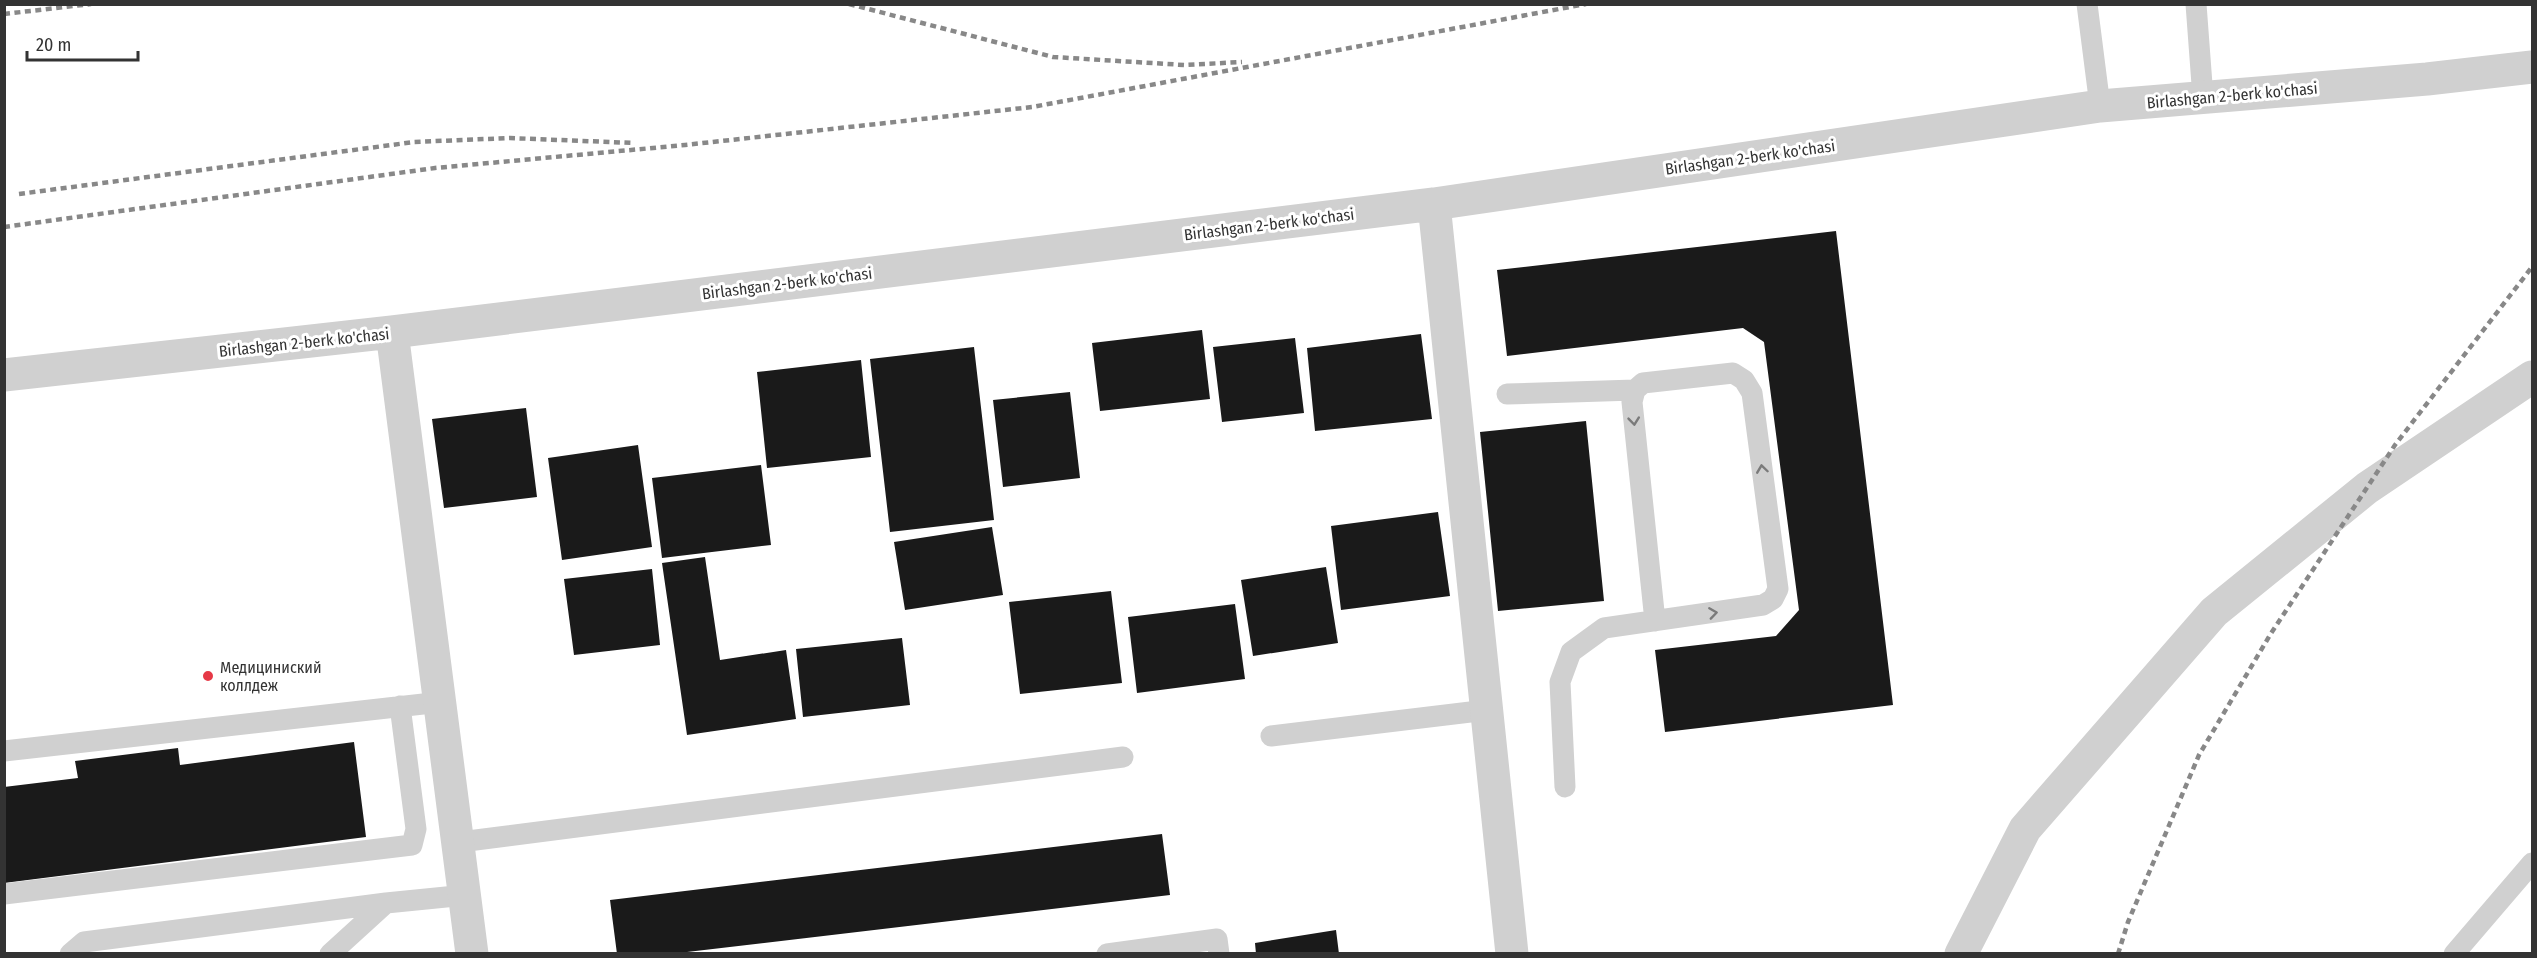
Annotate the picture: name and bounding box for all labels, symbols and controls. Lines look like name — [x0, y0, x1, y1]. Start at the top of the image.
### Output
scale bar — [27, 24, 138, 62]
text: 20 m — [36, 34, 71, 56]
street label: Birlashgan 2-berk ko'chasi — [2146, 79, 2318, 112]
street label: Birlashgan 2-berk ko'chasi — [1664, 136, 1836, 179]
street label: Birlashgan 2-berk ko'chasi — [1183, 205, 1355, 244]
street label: Birlashgan 2-berk ko'chasi — [701, 264, 873, 303]
street label: Birlashgan 2-berk ko'chasi — [218, 324, 390, 361]
one-way arrow — [1627, 417, 1640, 426]
one-way arrow — [1757, 464, 1769, 474]
one-way arrow — [1708, 607, 1717, 619]
place label: Медициниский коллдеж — [220, 658, 322, 695]
marker: Медициниский коллдеж — [201, 669, 215, 683]

